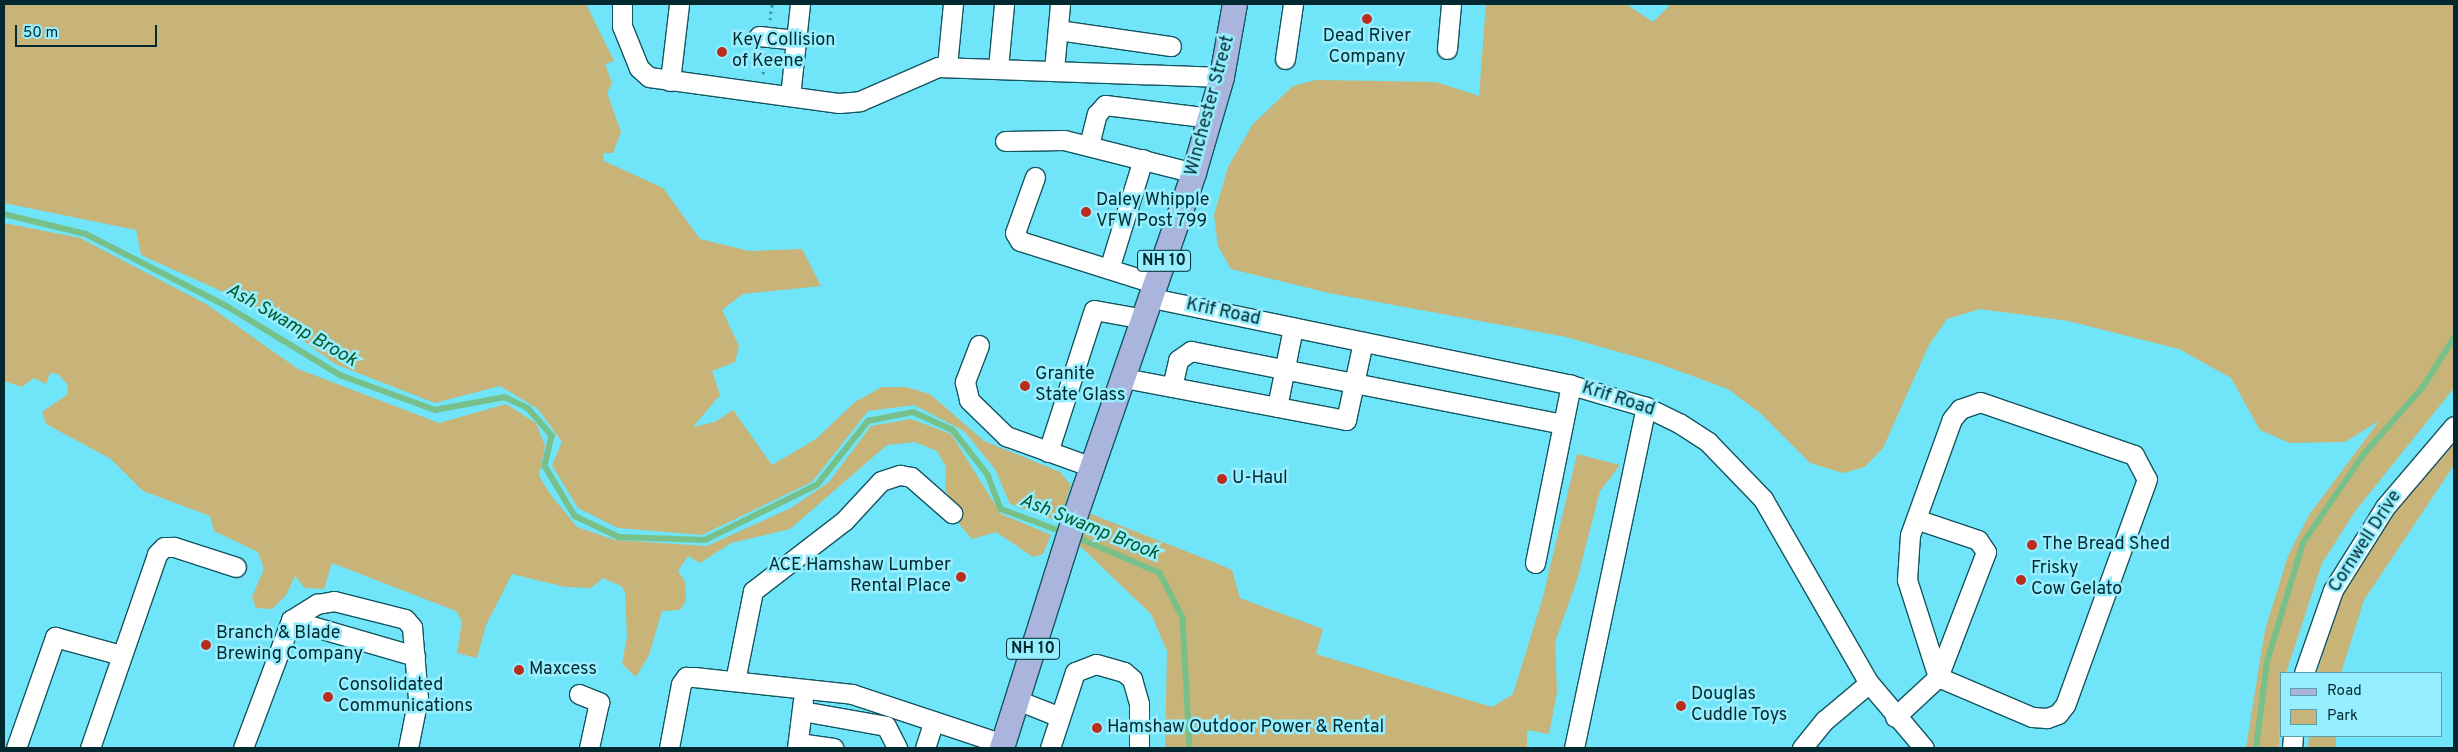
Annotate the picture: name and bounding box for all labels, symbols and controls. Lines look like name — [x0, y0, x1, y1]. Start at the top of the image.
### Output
marker: Dead River Company — [1361, 13, 1373, 25]
scale bar — [18, 15, 160, 47]
text: 50 m — [23, 24, 58, 43]
place label: Dead River Company — [1323, 27, 1411, 70]
place label: Key Collision of Keene — [732, 31, 835, 74]
street label: Winchester Street — [1182, 33, 1240, 179]
marker: Key Collision of Keene — [716, 46, 728, 58]
place label: Daley Whipple VFW Post 799 — [1096, 191, 1210, 233]
marker: Daley Whipple VFW Post 799 — [1080, 206, 1092, 218]
road number: NH 10 — [1136, 248, 1192, 274]
water label: Ash Swamp Brook — [221, 279, 361, 373]
street label: Krif Road — [1184, 295, 1262, 331]
place label: Granite State Glass — [1035, 365, 1125, 408]
street label: Krif Road — [1579, 378, 1657, 422]
marker: Granite State Glass — [1019, 380, 1031, 392]
place label: U-Haul — [1232, 468, 1288, 490]
marker: U-Haul — [1216, 473, 1228, 485]
street label: Cornwell Drive — [2325, 487, 2407, 597]
water label: Ash Swamp Brook — [1016, 490, 1162, 566]
place label: The Bread Shed — [2042, 534, 2170, 556]
marker: The Bread Shed — [2026, 539, 2038, 551]
place label: ACE Hamshaw Lumber Rental Place — [768, 556, 951, 598]
place label: Frisky Cow Gelato — [2031, 559, 2122, 602]
marker: ACE Hamshaw Lumber Rental Place — [955, 571, 967, 583]
marker: Frisky Cow Gelato — [2015, 574, 2027, 586]
place label: Branch & Blade Brewing Company — [216, 624, 363, 666]
road number: NH 10 — [1006, 636, 1060, 662]
marker: Branch & Blade Brewing Company — [200, 639, 212, 651]
place label: Maxcess — [529, 659, 597, 681]
marker: Maxcess — [513, 664, 525, 676]
legend — [2280, 672, 2443, 737]
place label: Consolidated Communications — [338, 676, 473, 719]
text: Road — [2327, 682, 2362, 701]
place label: Douglas Cuddle Toys — [1691, 685, 1788, 728]
marker: Consolidated Communications — [322, 691, 334, 703]
marker: Douglas Cuddle Toys — [1675, 700, 1687, 712]
text: Park — [2327, 707, 2358, 726]
place label: Hamshaw Outdoor Power & Rental — [1107, 717, 1384, 739]
marker: Hamshaw Outdoor Power & Rental — [1091, 722, 1103, 734]

